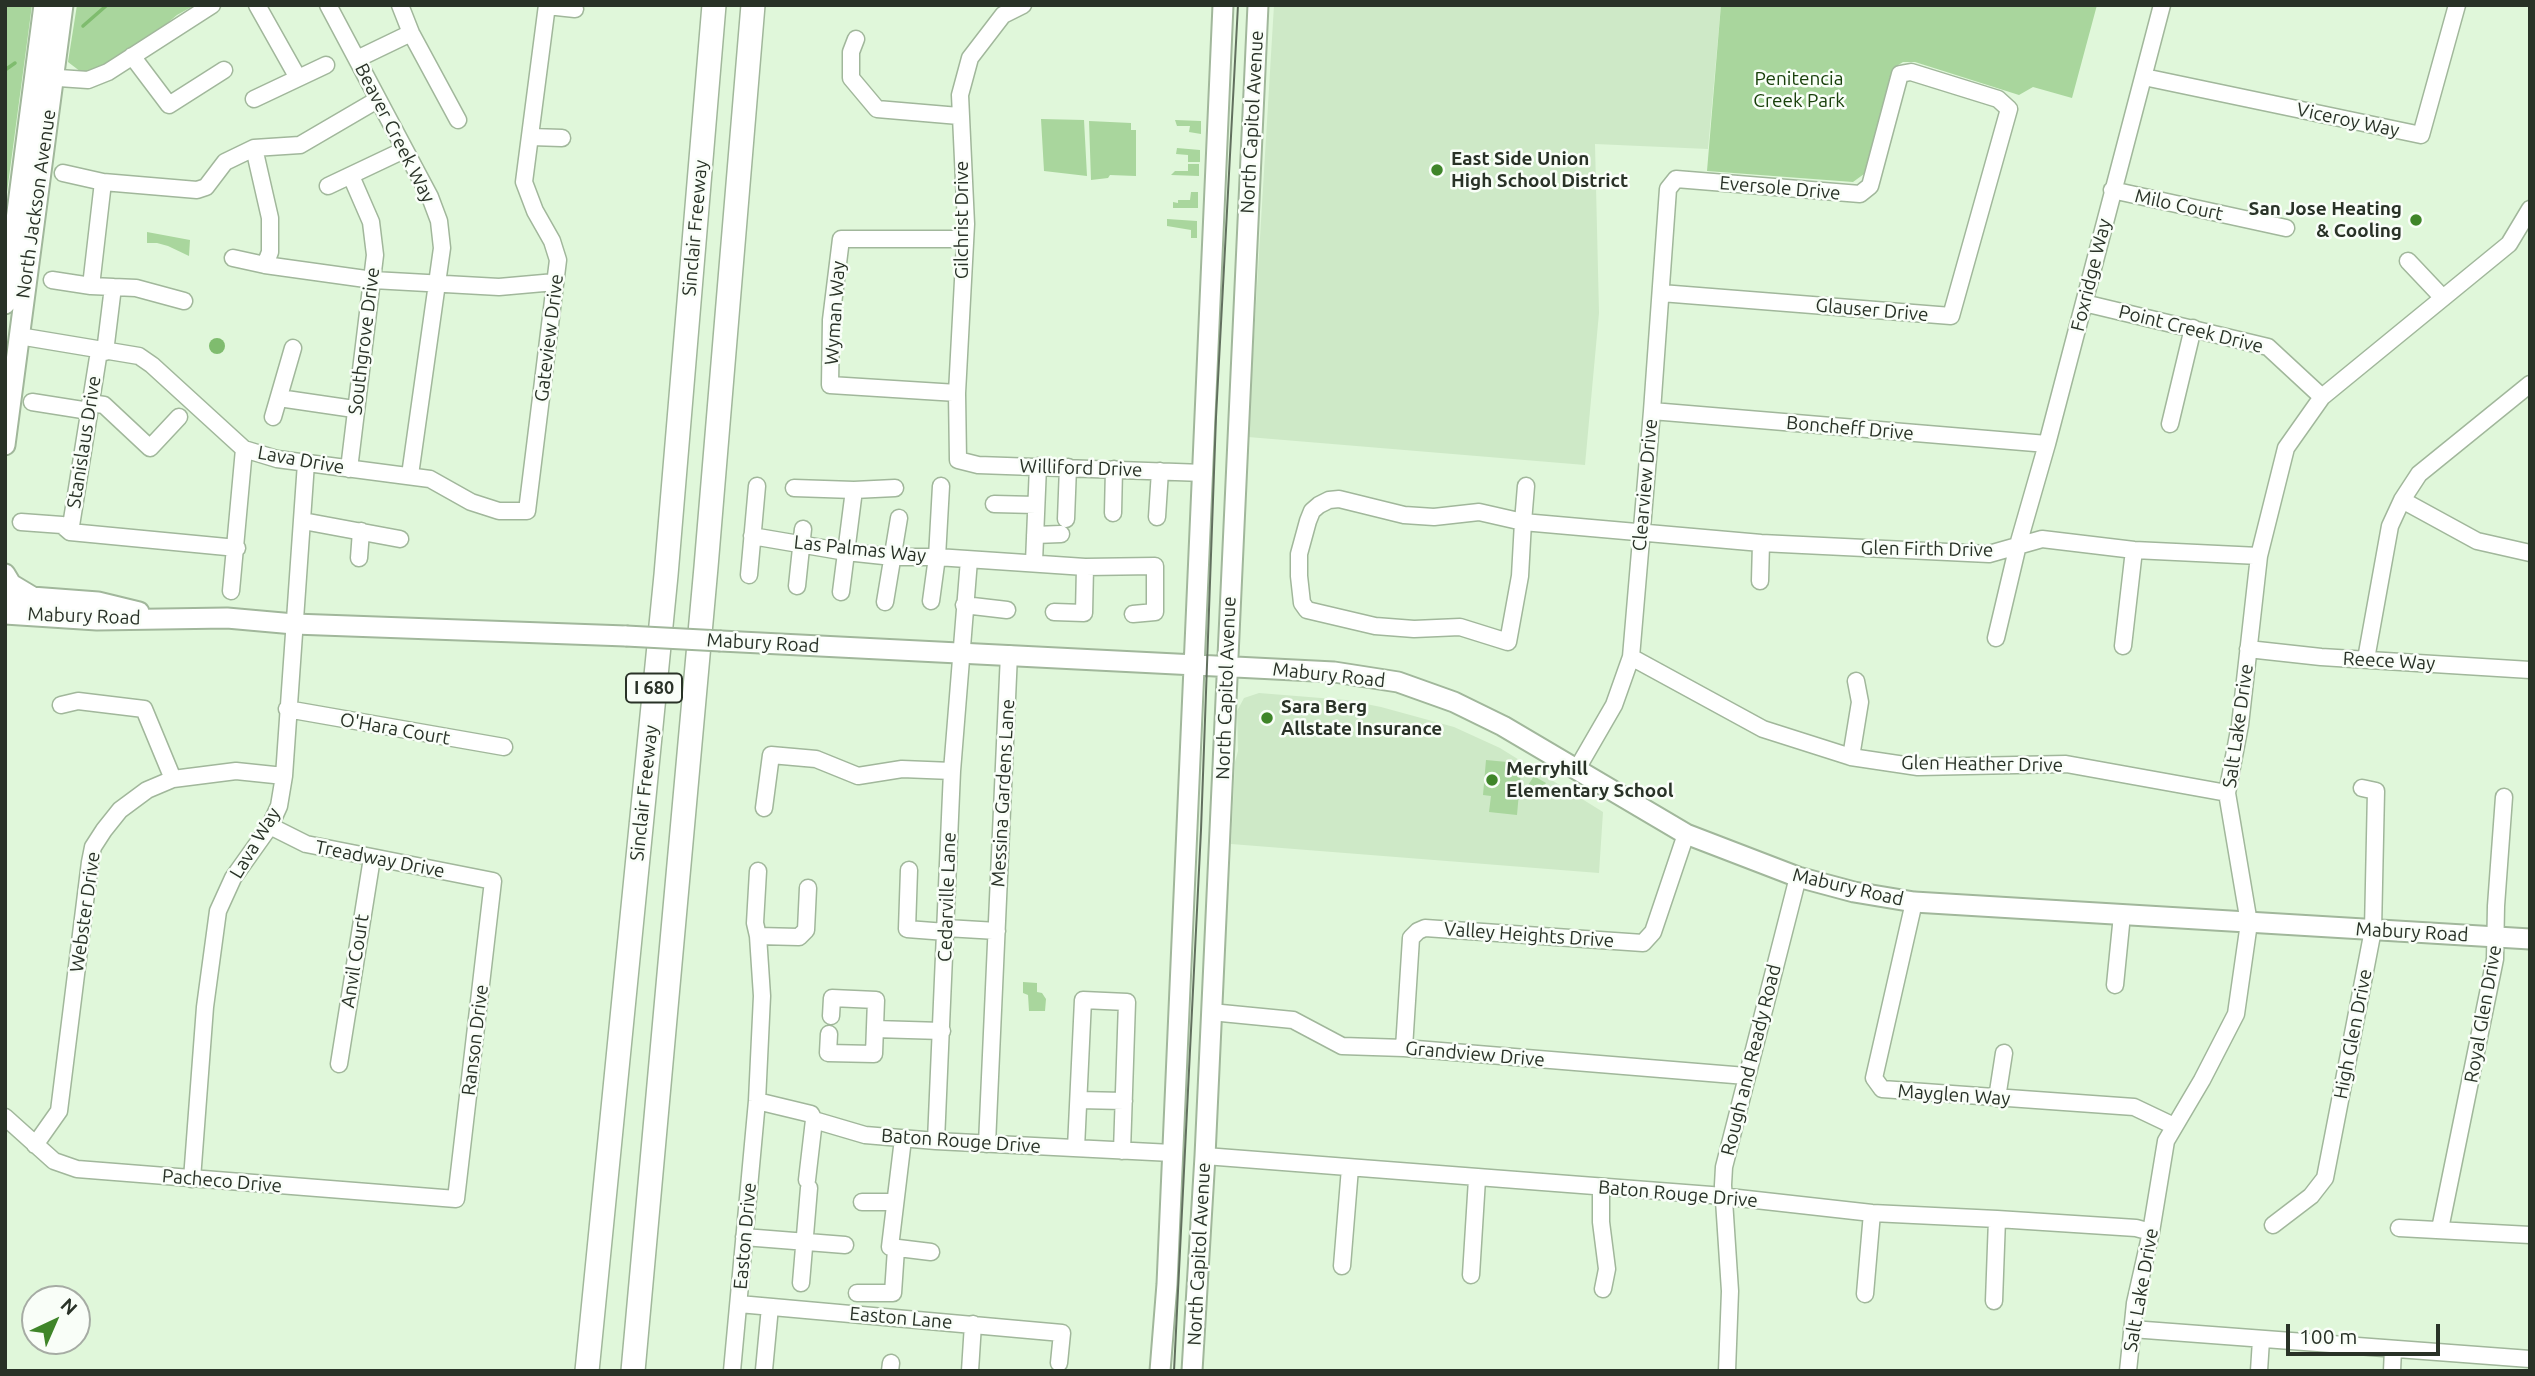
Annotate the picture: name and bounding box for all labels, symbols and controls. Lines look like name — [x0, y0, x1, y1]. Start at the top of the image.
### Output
street label: North Capitol Avenue — [1236, 30, 1268, 214]
street label: Beaver Creek Way — [350, 59, 440, 207]
park label: Penitencia Creek Park — [1753, 68, 1845, 112]
street label: Viceroy Way — [2295, 98, 2401, 142]
street label: North Jackson Avenue — [11, 108, 61, 300]
place label: East Side Union High School District — [1451, 148, 1628, 192]
street label: Sinclair Freeway — [678, 159, 712, 297]
street label: Gilchrist Drive — [951, 161, 973, 279]
marker: East Side Union High School District — [1429, 162, 1445, 178]
street label: Eversole Drive — [1719, 171, 1841, 205]
street label: Milo Court — [2133, 185, 2225, 225]
place label: San Jose Heating & Cooling — [2249, 198, 2402, 242]
marker: San Jose Heating & Cooling — [2408, 212, 2424, 228]
street label: Foxridge Way — [2066, 216, 2116, 334]
street label: Wyman Way — [820, 260, 850, 366]
street label: Southgrove Drive — [344, 266, 384, 416]
street label: Gateview Drive — [530, 273, 568, 403]
street label: Glauser Drive — [1815, 294, 1929, 326]
street label: Point Creek Drive — [2116, 300, 2266, 358]
street label: Stanislaus Drive — [62, 374, 106, 510]
street label: Boncheff Drive — [1785, 411, 1915, 445]
street label: Clearview Drive — [1628, 418, 1662, 552]
street label: Lava Drive — [256, 441, 346, 479]
street label: Williford Drive — [1019, 454, 1143, 482]
street label: Las Palmas Way — [793, 531, 927, 567]
street label: Glen Firth Drive — [1860, 536, 1994, 562]
street label: North Capitol Avenue — [1211, 596, 1241, 780]
street label: Mabury Road — [27, 603, 141, 629]
street label: Mabury Road — [706, 629, 820, 657]
street label: Reece Way — [2342, 647, 2436, 675]
street label: Mabury Road — [1272, 658, 1386, 692]
street label: Salt Lake Drive — [2218, 663, 2258, 789]
road number: I 680 — [626, 674, 682, 702]
place label: Sara Berg Allstate Insurance — [1281, 696, 1442, 740]
street label: Messina Gardens Lane — [987, 698, 1019, 888]
street label: O'Hara Court — [338, 708, 452, 750]
marker: Sara Berg Allstate Insurance — [1259, 710, 1275, 726]
street label: Sinclair Freeway — [626, 724, 662, 862]
street label: Glen Heather Drive — [1901, 751, 2063, 777]
place label: Merryhill Elementary School — [1506, 758, 1673, 802]
marker: Merryhill Elementary School — [1484, 772, 1500, 788]
street label: Lava Way — [225, 803, 285, 883]
street label: Cedarville Lane — [933, 832, 961, 962]
street label: Treadway Drive — [313, 835, 447, 883]
street label: Webster Drive — [65, 850, 105, 974]
street label: Mabury Road — [1790, 863, 1906, 911]
street label: Anvil Court — [336, 912, 374, 1010]
street label: Valley Heights Drive — [1443, 918, 1615, 952]
street label: Mabury Road — [2355, 918, 2469, 946]
street label: Royal Glen Drive — [2460, 943, 2506, 1085]
street label: Rough and Ready Road — [1716, 962, 1786, 1158]
street label: High Glen Drive — [2329, 967, 2377, 1101]
street label: Ranson Drive — [457, 983, 493, 1097]
street label: Grandview Drive — [1404, 1037, 1546, 1071]
street label: Mayglen Way — [1897, 1080, 2011, 1110]
street label: Baton Rouge Drive — [880, 1124, 1042, 1158]
street label: North Capitol Avenue — [1183, 1162, 1215, 1346]
street label: Pacheco Drive — [161, 1164, 283, 1198]
street label: Baton Rouge Drive — [1597, 1176, 1759, 1212]
street label: Easton Drive — [729, 1182, 761, 1290]
street label: Salt Lake Drive — [2119, 1226, 2163, 1354]
north arrow — [21, 1285, 91, 1355]
text: N — [56, 1293, 82, 1319]
street label: Easton Lane — [849, 1302, 953, 1334]
scale bar — [2290, 1310, 2444, 1354]
text: 100 m — [2299, 1324, 2357, 1348]

